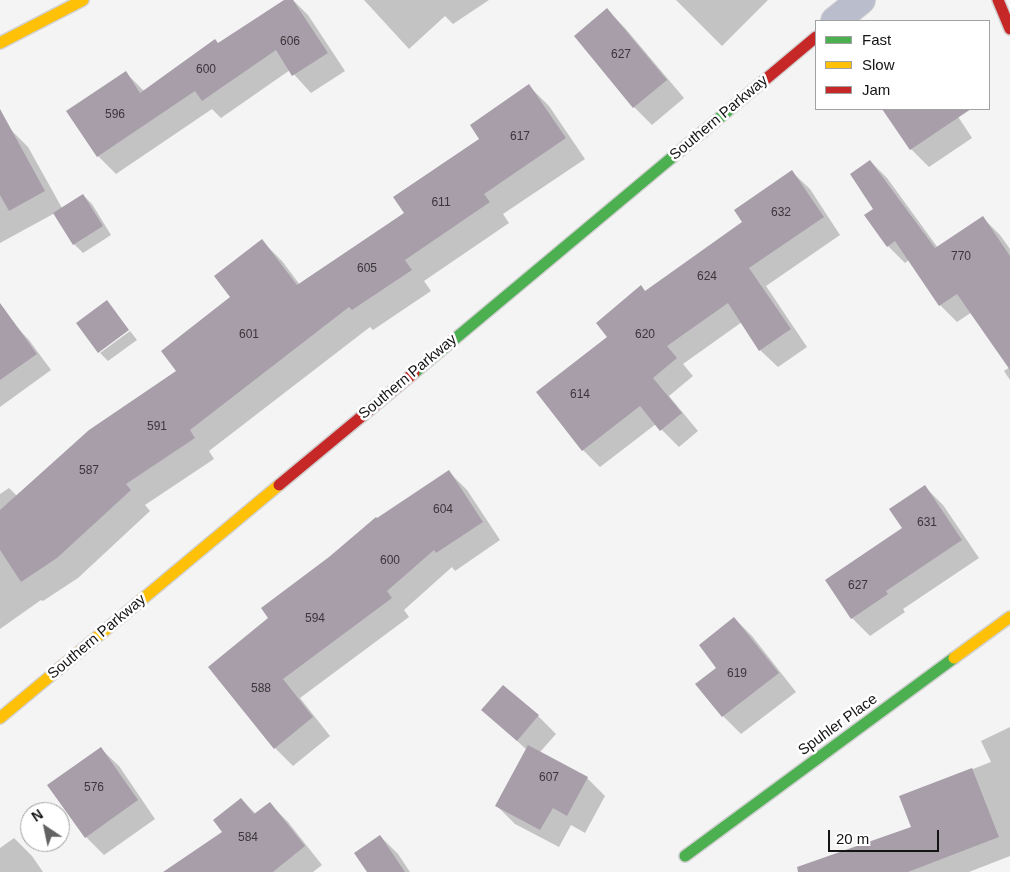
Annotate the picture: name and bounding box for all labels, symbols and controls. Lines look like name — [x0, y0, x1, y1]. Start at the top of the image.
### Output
legend — [815, 20, 990, 110]
text: Fast — [862, 31, 891, 48]
house number: 606 — [280, 35, 300, 49]
house number: 627 — [611, 48, 631, 62]
text: Slow — [862, 56, 895, 73]
house number: 600 — [196, 63, 216, 77]
street label: Southern Parkway — [666, 72, 772, 164]
text: Jam — [862, 81, 890, 98]
house number: 596 — [105, 108, 125, 122]
house number: 617 — [510, 130, 530, 144]
house number: 611 — [431, 196, 451, 210]
house number: 632 — [771, 206, 791, 220]
house number: 770 — [951, 250, 971, 264]
house number: 605 — [357, 262, 377, 276]
house number: 624 — [697, 270, 717, 284]
house number: 601 — [239, 328, 259, 342]
house number: 620 — [635, 328, 655, 342]
street label: Southern Parkway — [355, 331, 461, 423]
house number: 614 — [570, 388, 590, 402]
house number: 591 — [147, 420, 167, 434]
house number: 587 — [79, 464, 99, 478]
house number: 604 — [433, 503, 453, 517]
house number: 631 — [917, 516, 937, 530]
house number: 600 — [380, 554, 400, 568]
house number: 627 — [848, 579, 868, 593]
street label: Southern Parkway — [44, 591, 150, 683]
house number: 594 — [305, 612, 325, 626]
house number: 619 — [727, 667, 747, 681]
house number: 588 — [251, 682, 271, 696]
street label: Spuhler Place — [795, 690, 881, 760]
house number: 607 — [539, 771, 559, 785]
house number: 576 — [84, 781, 104, 795]
north arrow — [20, 802, 70, 852]
text: N — [29, 806, 46, 825]
scale bar — [830, 820, 941, 852]
text: 20 m — [836, 830, 869, 847]
house number: 584 — [238, 831, 258, 845]

